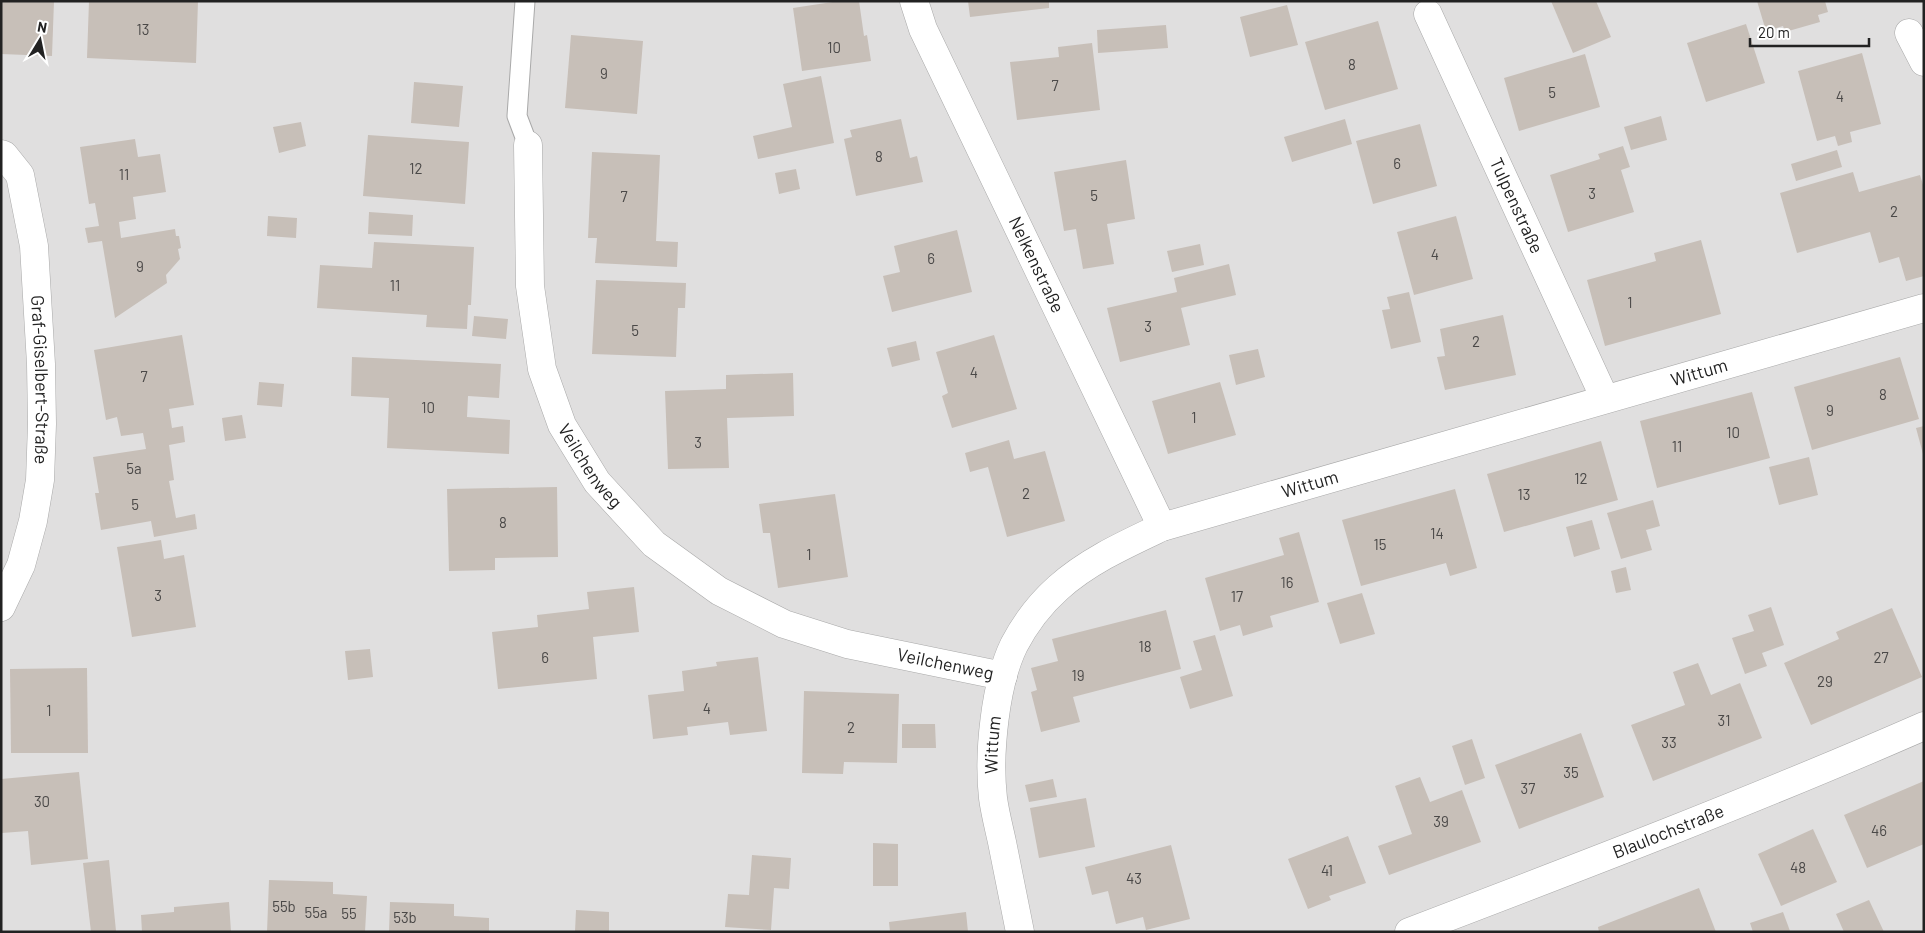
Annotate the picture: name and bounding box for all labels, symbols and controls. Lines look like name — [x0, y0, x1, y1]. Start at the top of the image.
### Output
north arrow — [15, 15, 65, 65]
scale bar — [1750, 15, 1869, 47]
text: N — [36, 18, 48, 36]
house number: 13 — [137, 20, 149, 38]
text: 20 m — [1758, 23, 1790, 41]
house number: 10 — [827, 38, 841, 56]
house number: 8 — [1348, 55, 1356, 73]
house number: 9 — [600, 64, 608, 82]
house number: 7 — [1051, 76, 1059, 94]
house number: 5 — [1548, 83, 1556, 101]
house number: 4 — [1836, 87, 1844, 105]
house number: 8 — [875, 147, 883, 165]
house number: 6 — [1393, 154, 1401, 172]
street label: Tulpenstraße — [1486, 154, 1549, 257]
house number: 12 — [409, 159, 423, 177]
house number: 11 — [119, 165, 129, 183]
house number: 3 — [1588, 184, 1596, 202]
house number: 5 — [1090, 186, 1098, 204]
house number: 7 — [620, 187, 628, 205]
house number: 2 — [1890, 202, 1898, 220]
street label: Nelkenstraße — [1005, 213, 1070, 316]
house number: 4 — [1431, 245, 1439, 263]
house number: 6 — [927, 249, 935, 267]
house number: 9 — [136, 257, 144, 275]
house number: 11 — [390, 276, 400, 294]
house number: 1 — [1627, 293, 1633, 311]
street label: Graf-Giselbert-Straße — [27, 294, 54, 465]
house number: 3 — [1144, 317, 1152, 335]
house number: 5 — [631, 321, 639, 339]
house number: 2 — [1472, 332, 1480, 350]
street label: Wittum — [1668, 353, 1730, 390]
house number: 4 — [970, 363, 978, 381]
house number: 7 — [140, 367, 148, 385]
house number: 8 — [1879, 385, 1887, 403]
house number: 10 — [421, 398, 435, 416]
house number: 9 — [1826, 401, 1834, 419]
house number: 1 — [1191, 408, 1197, 426]
street label: Veilchenweg — [554, 419, 627, 512]
house number: 10 — [1726, 423, 1740, 441]
house number: 3 — [694, 433, 702, 451]
house number: 11 — [1672, 437, 1682, 455]
house number: 5a — [126, 459, 142, 477]
street label: Wittum — [1279, 465, 1341, 502]
house number: 12 — [1574, 469, 1588, 487]
house number: 2 — [1022, 484, 1030, 502]
house number: 13 — [1518, 485, 1530, 503]
house number: 5 — [131, 495, 139, 513]
house number: 8 — [499, 513, 507, 531]
house number: 14 — [1430, 524, 1444, 542]
house number: 15 — [1374, 535, 1386, 553]
house number: 1 — [806, 545, 812, 563]
house number: 16 — [1281, 573, 1293, 591]
house number: 3 — [154, 586, 162, 604]
house number: 17 — [1231, 587, 1243, 605]
house number: 18 — [1138, 637, 1152, 655]
street label: Veilchenweg — [895, 643, 996, 684]
house number: 6 — [541, 648, 549, 666]
house number: 27 — [1873, 648, 1889, 666]
house number: 19 — [1071, 666, 1085, 684]
house number: 29 — [1817, 672, 1833, 690]
house number: 4 — [703, 699, 711, 717]
house number: 1 — [46, 701, 52, 719]
house number: 31 — [1718, 711, 1730, 729]
street label: Wittum — [979, 714, 1005, 774]
house number: 2 — [847, 718, 855, 736]
house number: 33 — [1661, 733, 1677, 751]
house number: 35 — [1563, 763, 1579, 781]
house number: 37 — [1521, 779, 1535, 797]
house number: 30 — [34, 792, 50, 810]
street label: Blaulochstraße — [1609, 799, 1727, 863]
house number: 39 — [1433, 812, 1449, 830]
house number: 46 — [1871, 821, 1887, 839]
house number: 48 — [1790, 858, 1806, 876]
house number: 41 — [1321, 861, 1333, 879]
house number: 43 — [1126, 869, 1142, 887]
house number: 55b — [272, 897, 296, 915]
house number: 55a — [304, 903, 328, 921]
house number: 55 — [341, 904, 357, 922]
house number: 53b — [393, 908, 417, 926]

